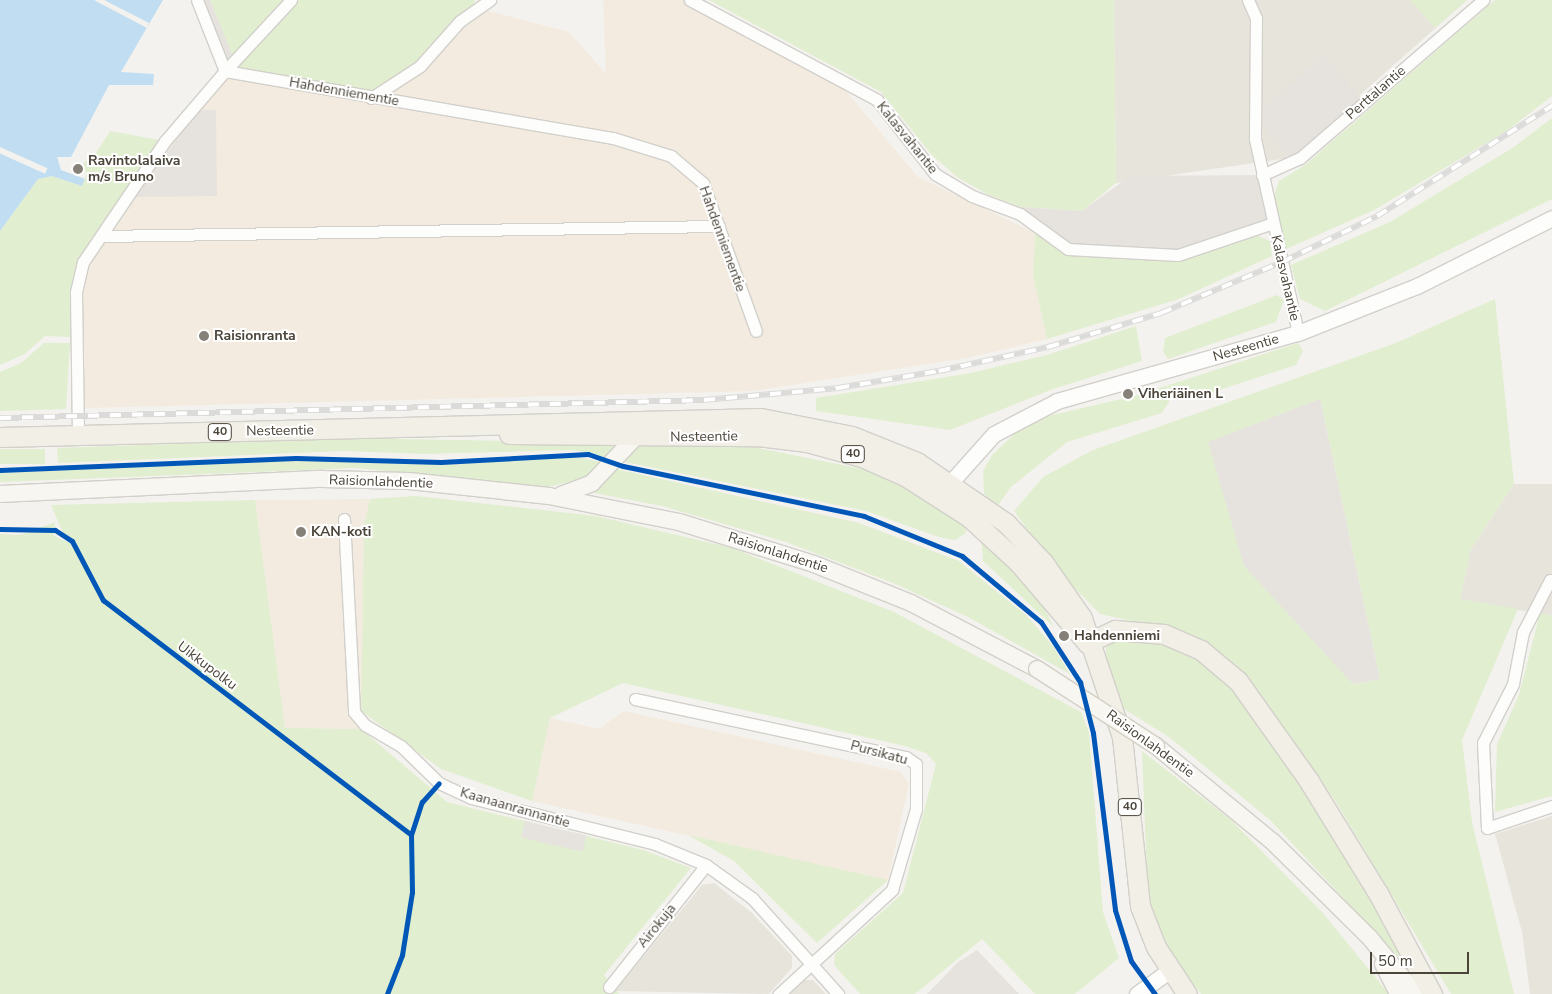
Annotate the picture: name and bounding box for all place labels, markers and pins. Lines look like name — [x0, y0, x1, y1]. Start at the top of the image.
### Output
place label: Ravintolalaiva m/s Bruno — [88, 153, 180, 186]
marker: Ravintolalaiva m/s Bruno — [72, 163, 84, 175]
place label: Raisionranta — [214, 328, 296, 344]
marker: Raisionranta — [198, 330, 210, 342]
place label: Viheriäinen L — [1138, 386, 1223, 402]
marker: Viheriäinen L — [1122, 388, 1134, 400]
place label: KAN-koti — [311, 524, 371, 540]
marker: KAN-koti — [295, 526, 307, 538]
place label: Hahdenniemi — [1074, 628, 1160, 644]
marker: Hahdenniemi — [1058, 630, 1070, 642]

